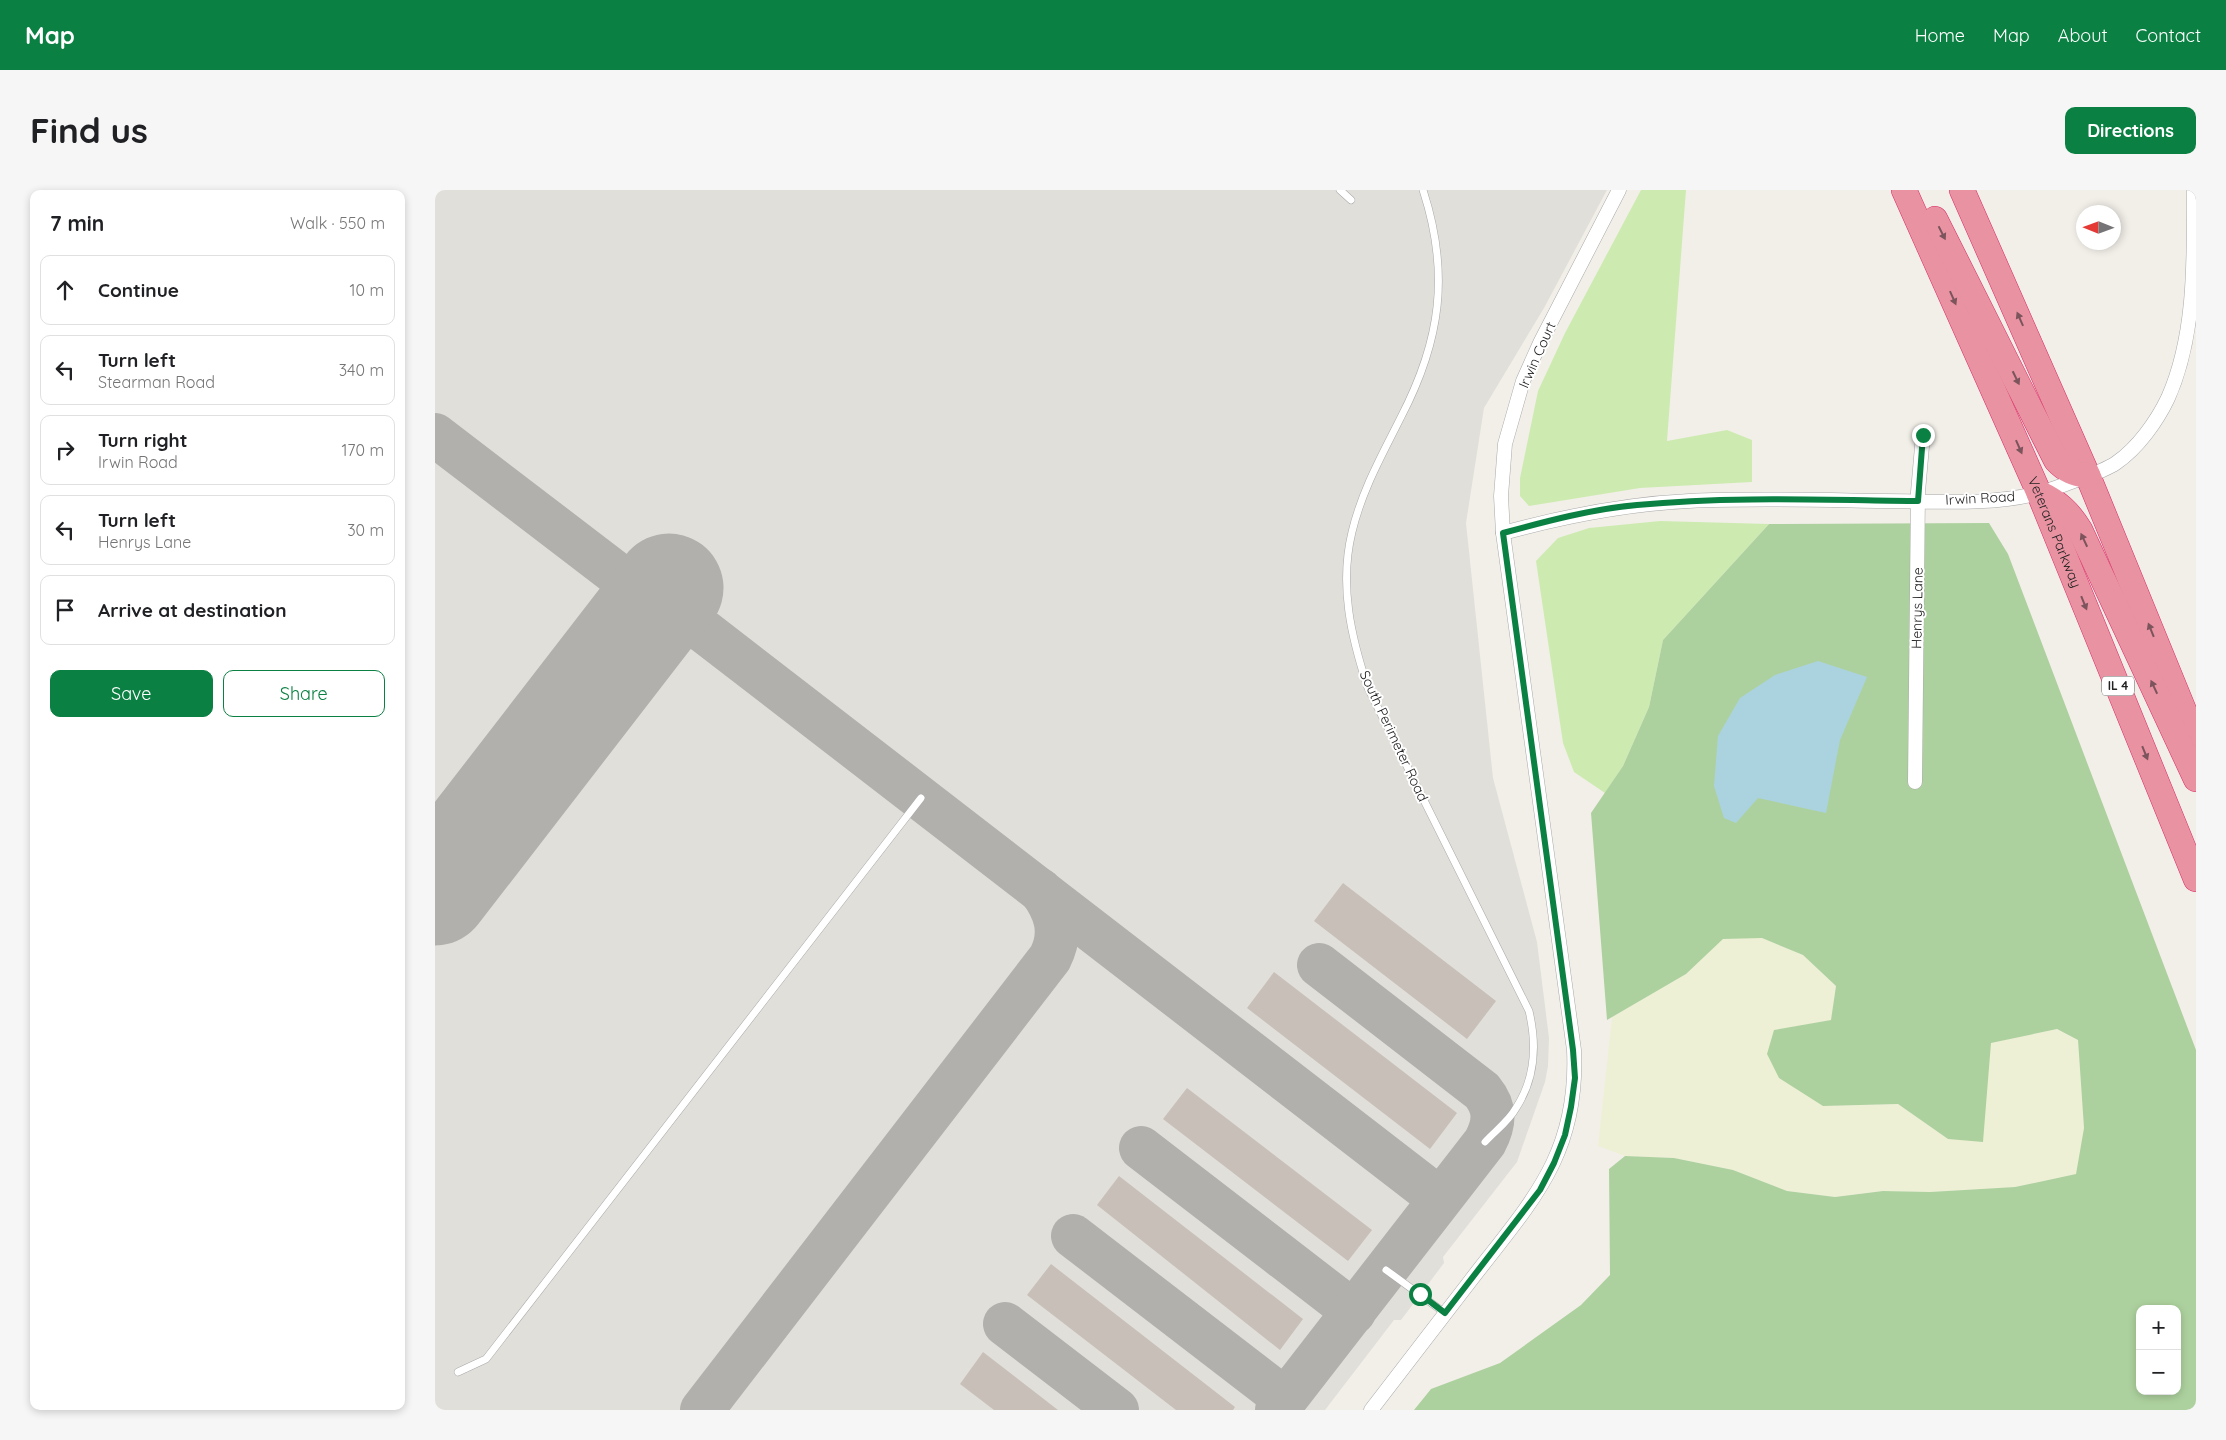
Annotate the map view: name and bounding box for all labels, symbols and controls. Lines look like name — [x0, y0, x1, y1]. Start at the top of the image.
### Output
text: Map — [25, 20, 75, 50]
text: Home — [1915, 24, 1965, 47]
text: Map — [1993, 24, 2030, 47]
text: About — [2058, 24, 2108, 47]
text: Contact — [2136, 24, 2201, 47]
button: Directions — [2065, 107, 2196, 154]
text: Find us — [30, 108, 148, 152]
north arrow — [2076, 205, 2121, 250]
text: 7 min — [50, 210, 104, 236]
text: Walk · 550 m — [290, 213, 385, 233]
one-way arrow — [1938, 226, 1946, 241]
icon: ahead — [51, 276, 79, 304]
text: Continue — [98, 278, 179, 302]
text: 10 m — [350, 280, 384, 300]
one-way arrow — [1950, 291, 1958, 305]
one-way arrow — [2016, 312, 2024, 326]
street label: Irwin Court — [1514, 319, 1560, 391]
text: Turn left — [98, 348, 176, 372]
icon: left — [51, 356, 79, 384]
text: 340 m — [339, 360, 384, 380]
one-way arrow — [2012, 371, 2020, 385]
text: Stearman Road — [98, 372, 215, 392]
route end — [1912, 424, 1935, 447]
text: Turn right — [98, 428, 187, 452]
icon: right — [51, 436, 79, 464]
text: 170 m — [341, 440, 384, 460]
one-way arrow — [2015, 440, 2023, 454]
text: Irwin Road — [98, 452, 178, 472]
street label: Veterans Parkway — [2024, 474, 2086, 590]
street label: Irwin Road — [1945, 487, 2015, 509]
text: Turn left — [98, 508, 176, 532]
icon: left — [51, 516, 79, 544]
text: 30 m — [347, 520, 384, 540]
text: Henrys Lane — [98, 532, 191, 552]
one-way arrow — [2080, 533, 2088, 547]
street label: Henrys Lane — [1907, 567, 1927, 649]
icon: arrive — [51, 596, 79, 624]
one-way arrow — [2080, 596, 2088, 610]
text: Arrive at destination — [98, 598, 287, 622]
one-way arrow — [2147, 623, 2155, 638]
street label: South Perimeter Road — [1356, 668, 1432, 804]
button: Save — [50, 670, 213, 717]
button: Share — [223, 670, 385, 717]
road number: IL 4 — [2102, 676, 2134, 696]
one-way arrow — [2149, 680, 2157, 694]
one-way arrow — [2142, 746, 2149, 761]
route start — [1409, 1283, 1432, 1306]
map controls — [2136, 1305, 2181, 1395]
button: + — [2136, 1305, 2181, 1350]
button: − — [2136, 1350, 2181, 1395]

